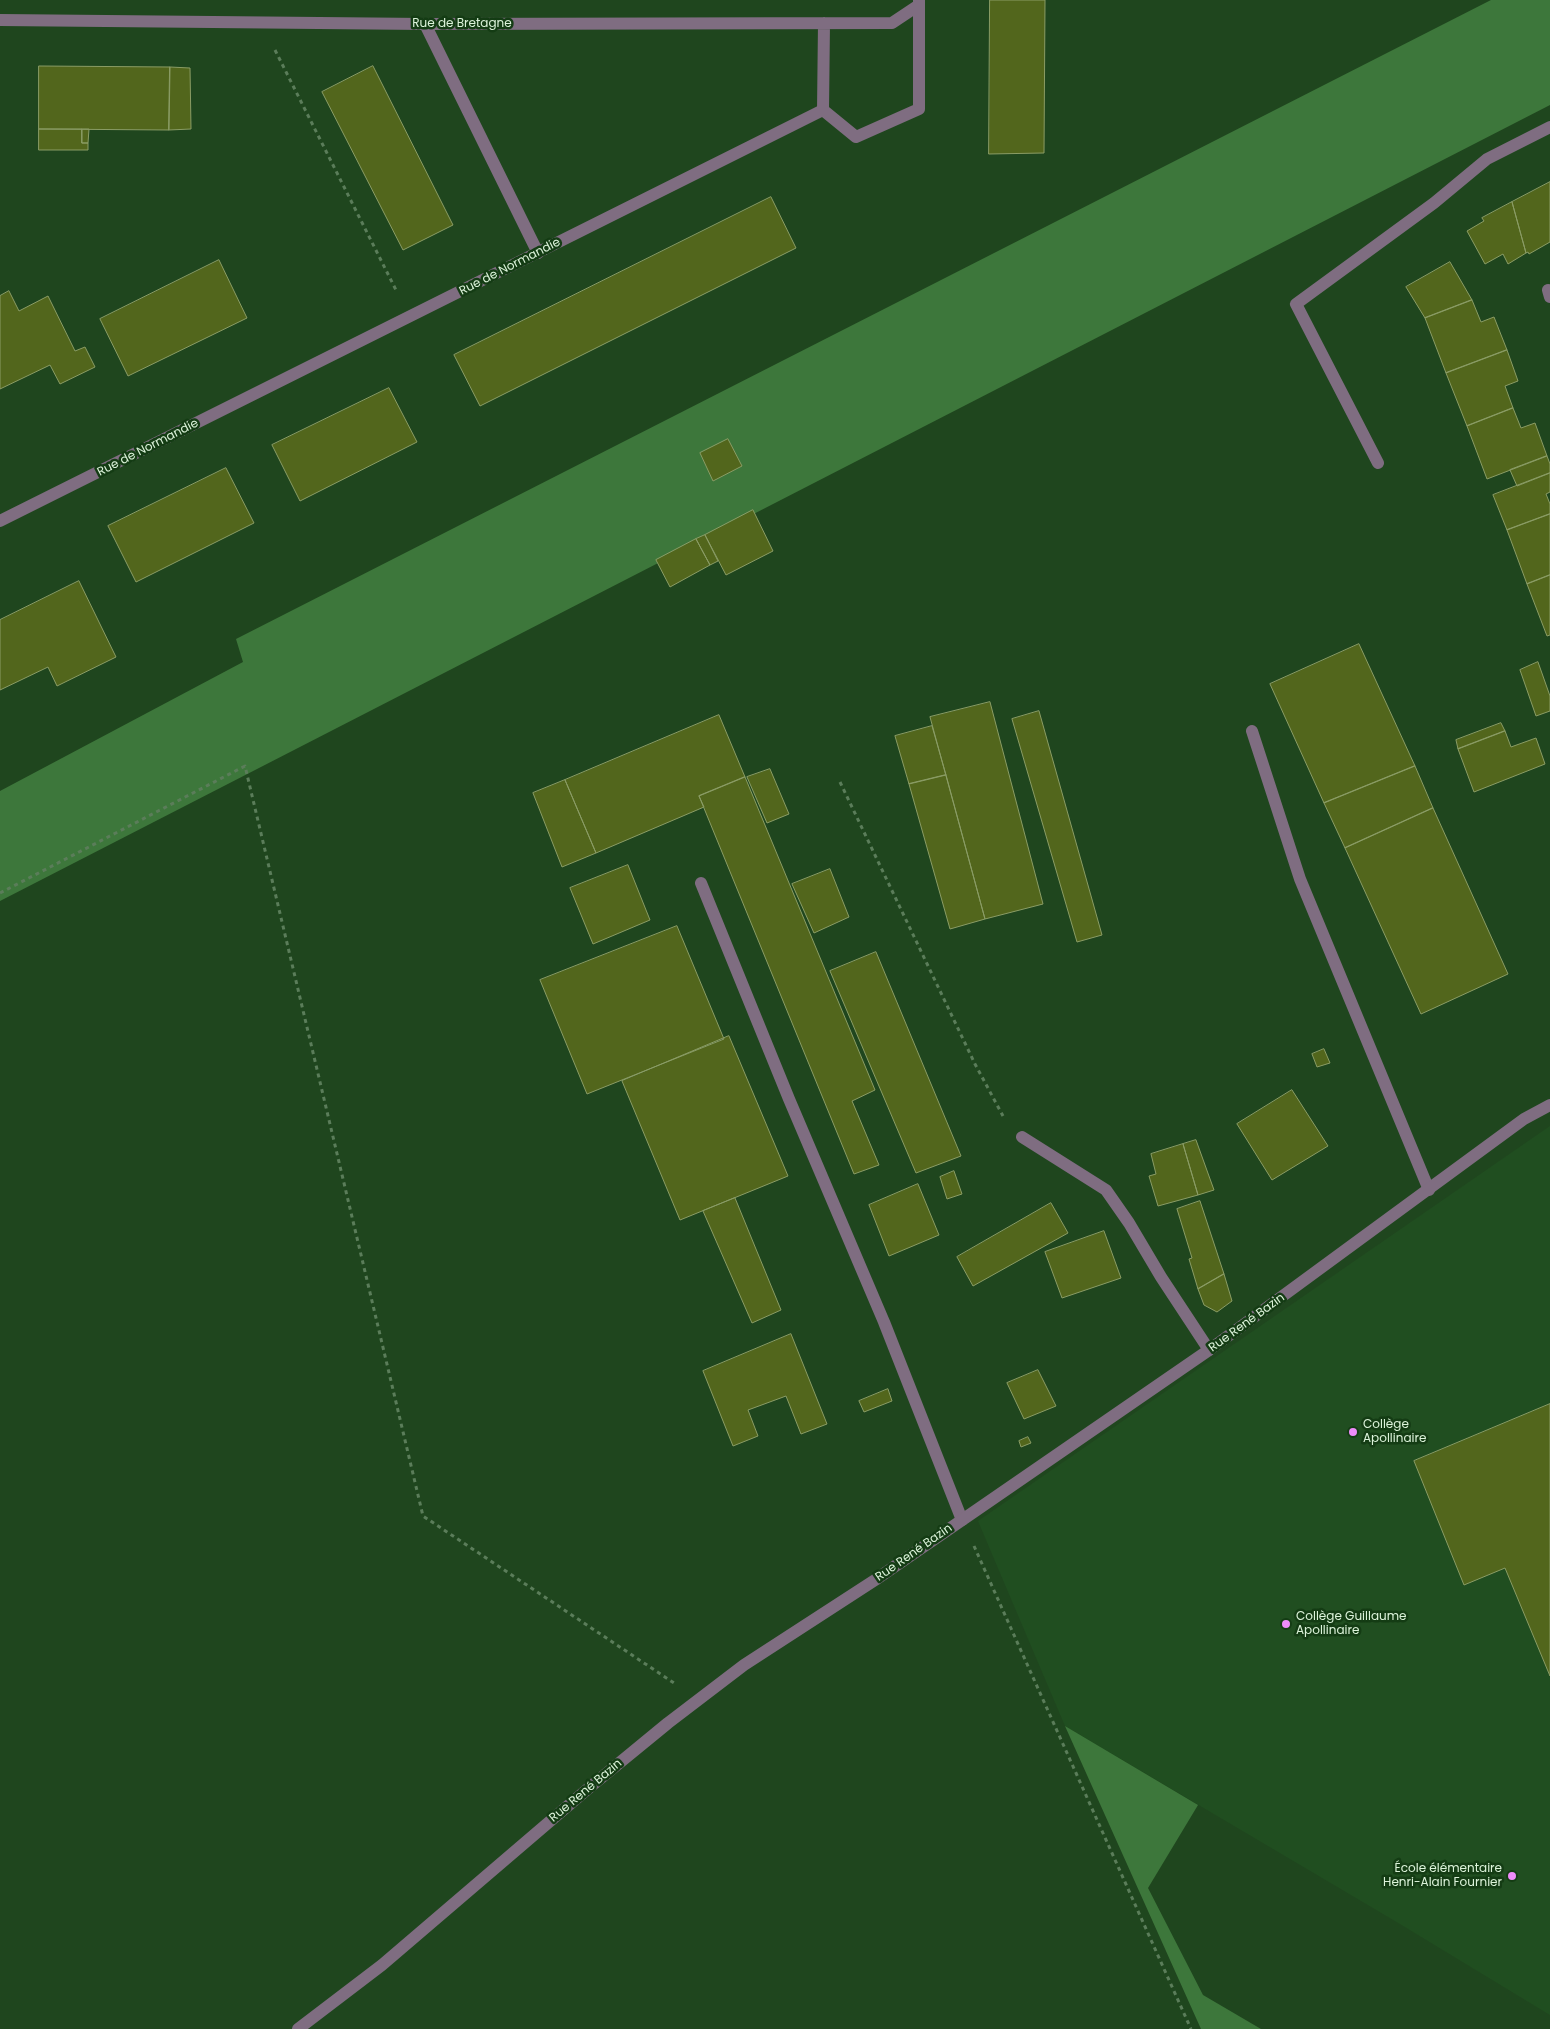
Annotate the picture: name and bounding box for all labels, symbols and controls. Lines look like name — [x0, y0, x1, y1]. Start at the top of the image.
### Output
street label: Rue de Bretagne — [412, 17, 512, 31]
street label: Rue de Normandie — [457, 235, 563, 299]
street label: Rue de Normandie — [95, 416, 201, 480]
street label: Rue René Bazin — [1206, 1291, 1288, 1355]
place label: Collège Apollinaire — [1363, 1418, 1426, 1446]
marker: Collège Apollinaire — [1347, 1426, 1359, 1438]
street label: Rue René Bazin — [873, 1521, 955, 1585]
place label: Collège Guillaume Apollinaire — [1296, 1610, 1407, 1638]
marker: Collège Guillaume Apollinaire — [1280, 1618, 1292, 1630]
street label: Rue René Bazin — [547, 1756, 625, 1826]
place label: École élémentaire Henri-Alain Fournier — [1383, 1862, 1502, 1890]
marker: École élémentaire Henri-Alain Fournier — [1506, 1870, 1518, 1882]

